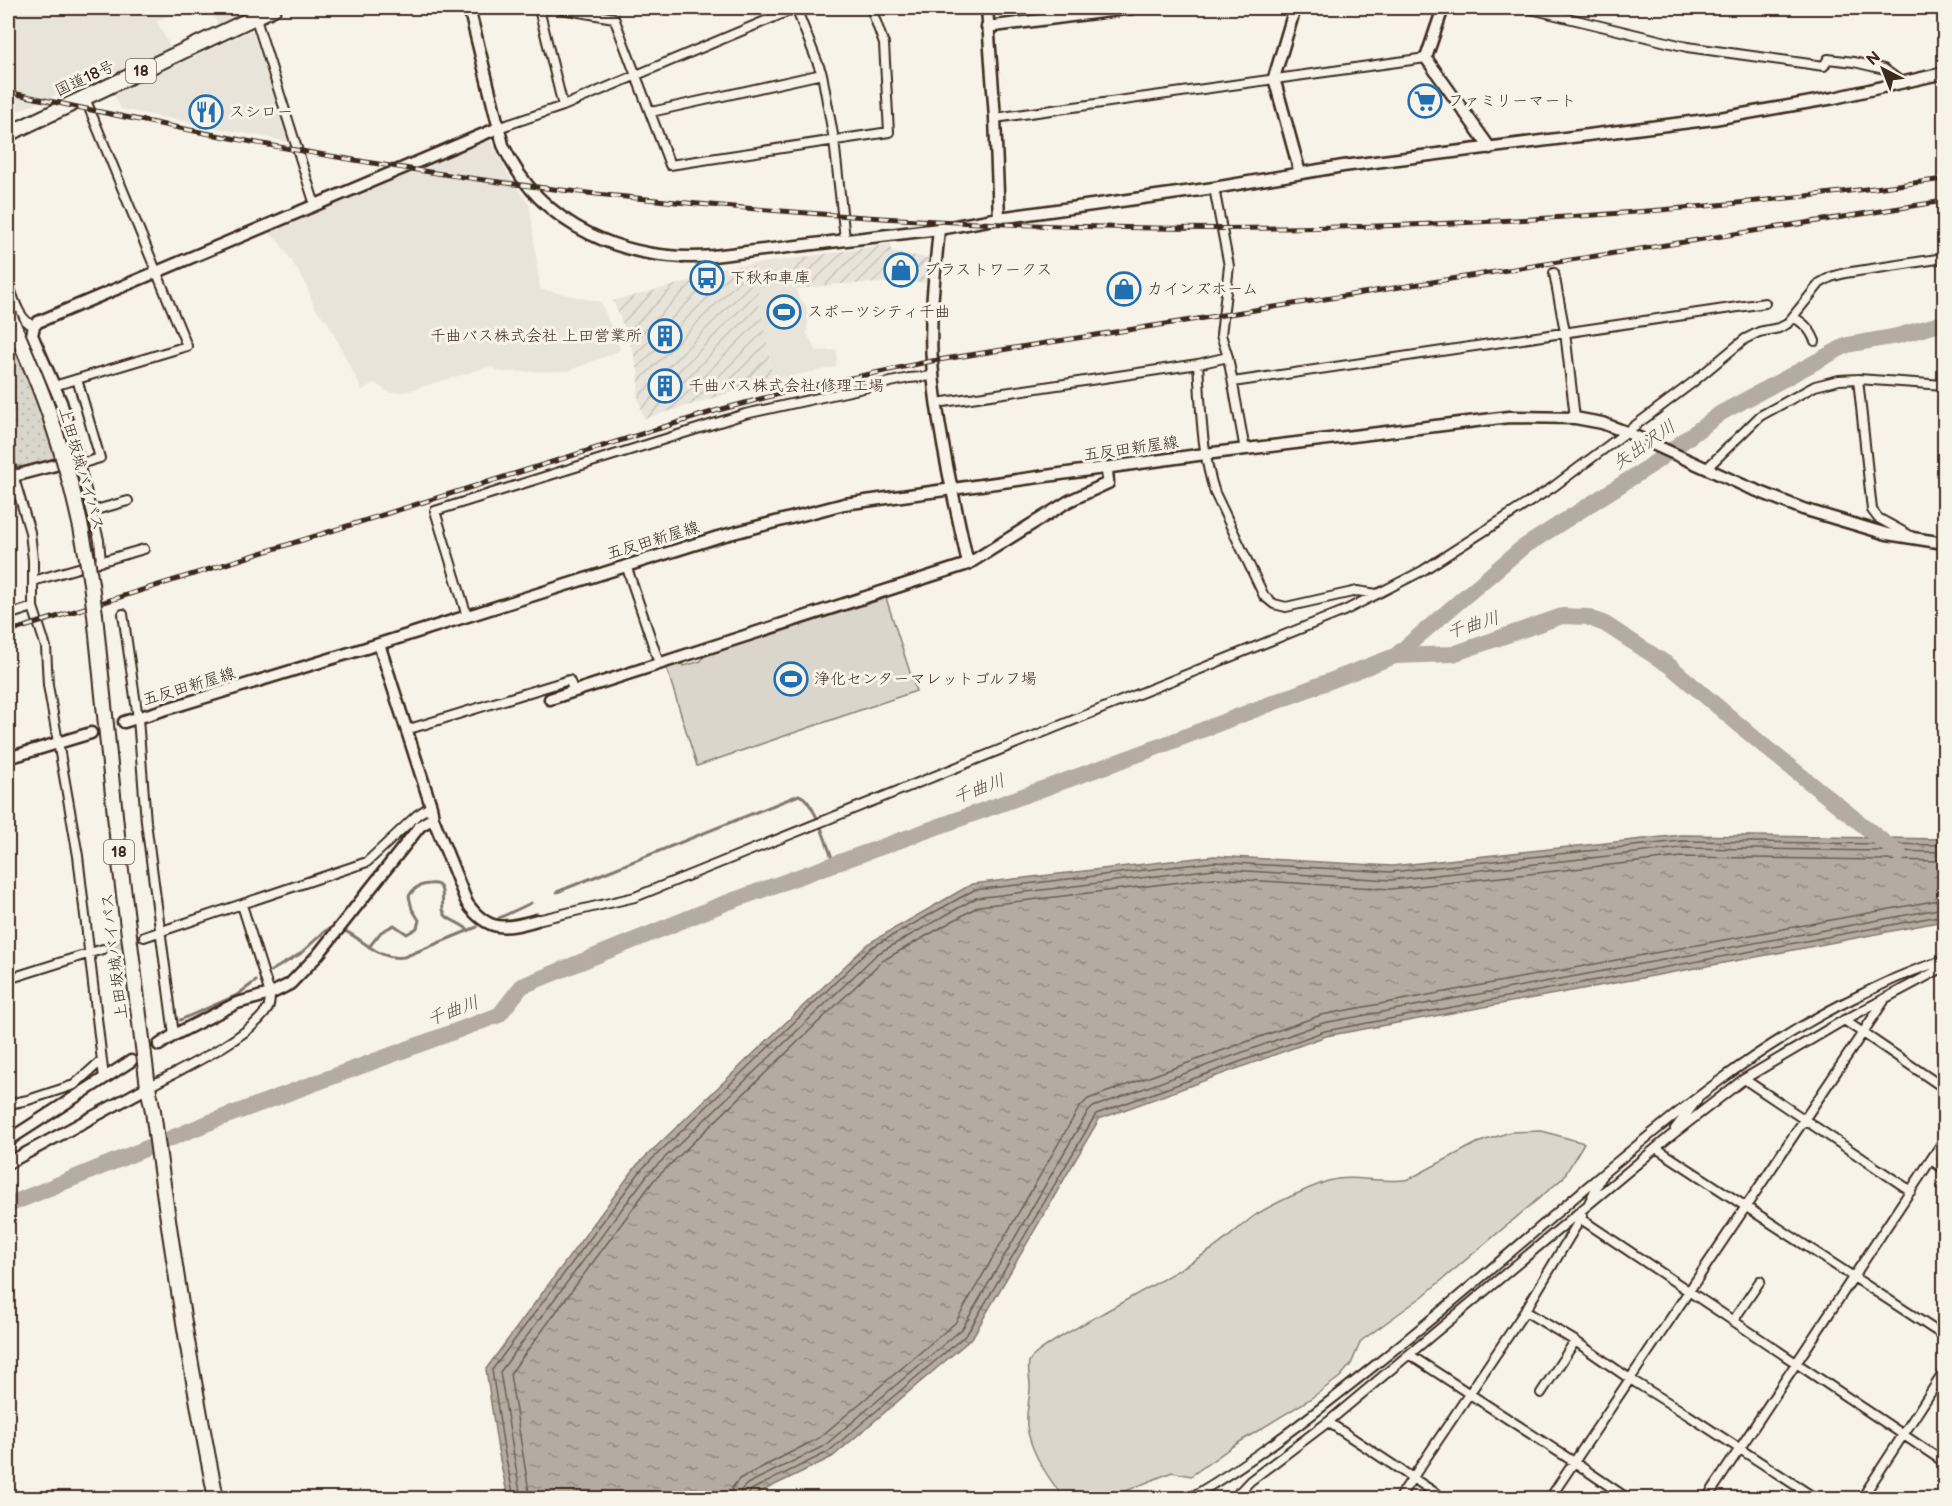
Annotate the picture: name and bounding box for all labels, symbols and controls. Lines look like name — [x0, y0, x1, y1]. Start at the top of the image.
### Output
north arrow — [1853, 39, 1913, 99]
text: N — [1863, 48, 1885, 70]
street label: 国道18号 — [52, 57, 118, 101]
road number: 18 — [126, 59, 156, 83]
supermarket icon: ファミリーマート — [1407, 83, 1443, 119]
place label: ファミリーマート — [1448, 92, 1576, 111]
restaurant icon: スシロー — [188, 94, 224, 130]
place label: スシロー — [229, 103, 293, 122]
shop icon: ブラストワークス — [883, 252, 919, 288]
bus stop icon: 下秋和車庫 — [689, 260, 725, 296]
place label: ブラストワークス — [924, 261, 1052, 280]
place label: 下秋和車庫 — [730, 269, 810, 288]
shop icon: カインズホーム — [1106, 271, 1142, 307]
place label: カインズホーム — [1147, 280, 1258, 299]
sports icon: スポーツシティ千曲 — [766, 294, 802, 330]
place label: スポーツシティ千曲 — [807, 303, 951, 322]
building icon: 千曲バス株式会社 上田営業所 — [647, 318, 683, 354]
place label: 千曲バス株式会社 上田営業所 — [430, 327, 642, 346]
building icon: 千曲バス株式会社 修理工場 — [647, 368, 683, 404]
place label: 千曲バス株式会社 修理工場 — [688, 377, 884, 396]
street label: 上田坂城バイパス — [54, 405, 108, 533]
water label: 矢出沢川 — [1608, 416, 1680, 474]
street label: 五反田新屋線 — [1082, 433, 1180, 465]
street label: 五反田新屋線 — [604, 518, 702, 564]
water label: 千曲川 — [1444, 607, 1502, 643]
sports icon: 浄化センターマレットゴルフ場 — [773, 661, 809, 697]
street label: 五反田新屋線 — [140, 664, 238, 710]
place label: 浄化センターマレットゴルフ場 — [814, 670, 1037, 689]
water label: 千曲川 — [950, 770, 1008, 808]
road number: 18 — [104, 840, 134, 864]
street label: 上田坂城バイパス — [98, 891, 132, 1021]
water label: 千曲川 — [424, 992, 482, 1030]

